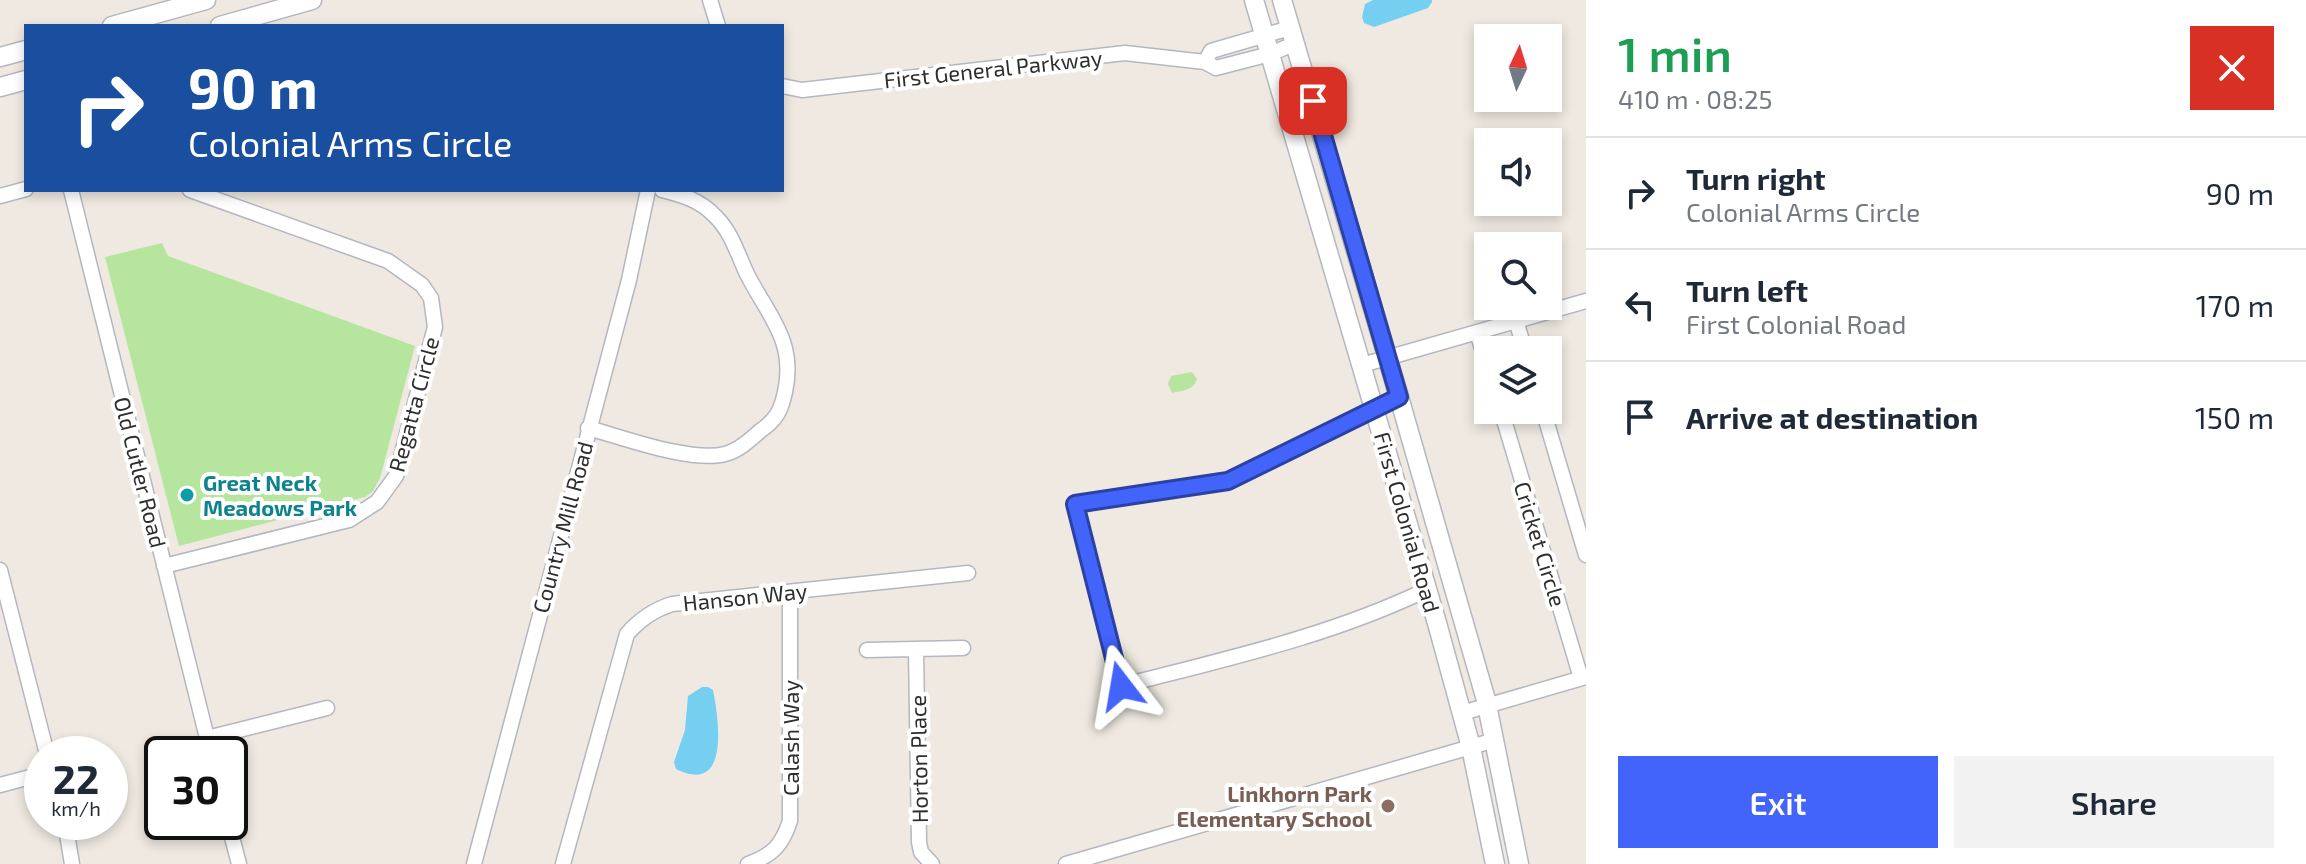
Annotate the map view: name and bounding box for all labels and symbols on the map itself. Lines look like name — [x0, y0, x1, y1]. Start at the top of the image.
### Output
north arrow — [1474, 24, 1562, 112]
street label: First General Parkway — [883, 44, 1104, 92]
pin — [1279, 67, 1347, 135]
street label: Regatta Circle — [382, 334, 444, 474]
street label: Old Cutler Road — [110, 394, 172, 550]
street label: First Colonial Road — [1370, 429, 1446, 615]
street label: Country Mill Road — [527, 438, 597, 616]
place label: Great Neck Meadows Park — [203, 469, 358, 520]
street label: Cricket Circle — [1510, 478, 1572, 610]
marker: Great Neck Meadows Park — [178, 486, 196, 504]
street label: Hanson Way — [682, 577, 809, 615]
position arrow — [1079, 644, 1163, 728]
street label: Calash Way — [777, 680, 803, 796]
street label: Horton Place — [904, 694, 932, 824]
speed limit sign: 30 — [144, 736, 248, 840]
place label: Linkhorn Park Elementary School — [1176, 780, 1373, 832]
marker: Linkhorn Park Elementary School — [1379, 797, 1397, 815]

